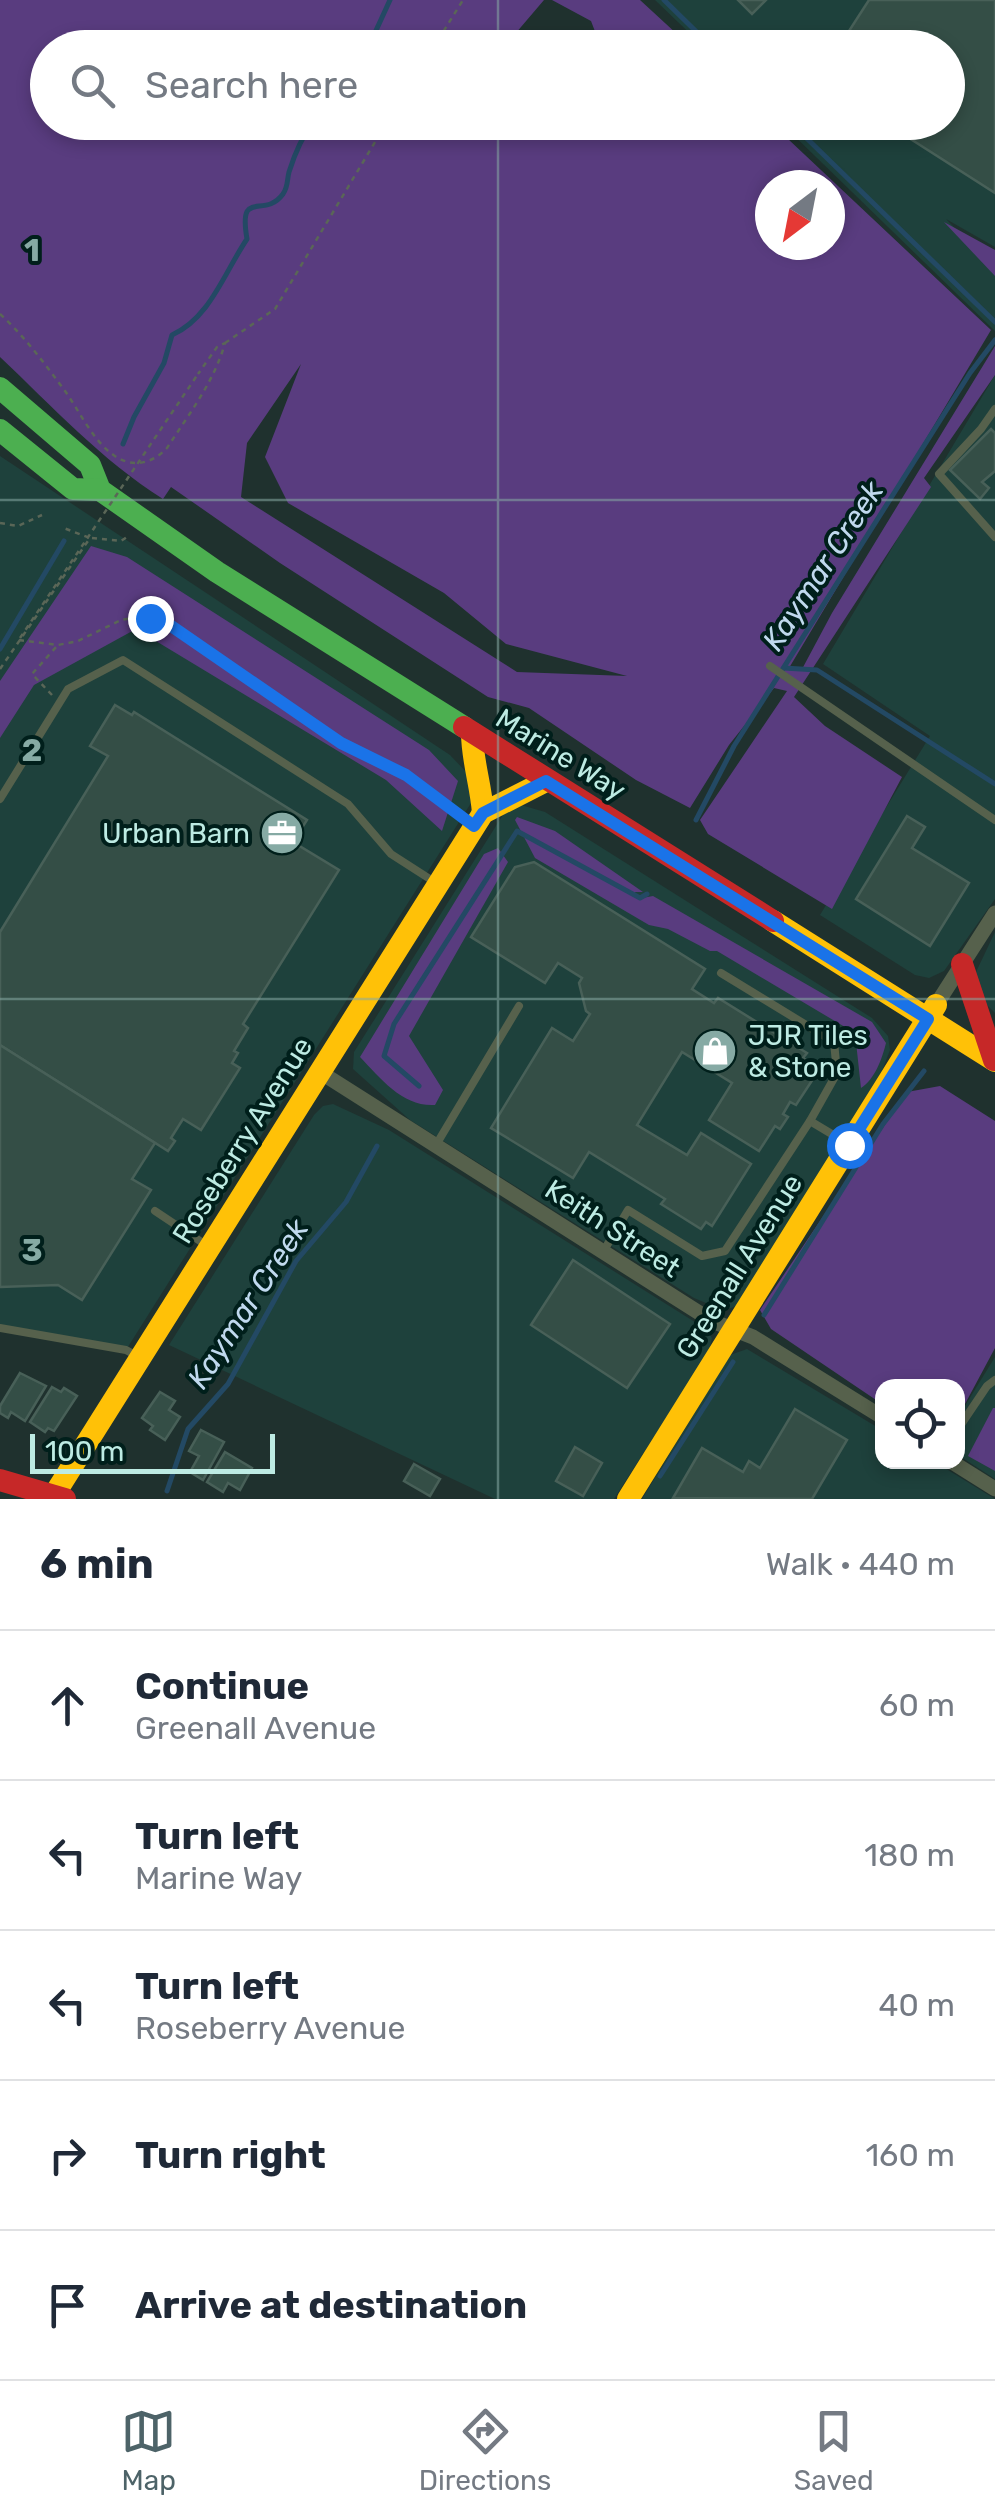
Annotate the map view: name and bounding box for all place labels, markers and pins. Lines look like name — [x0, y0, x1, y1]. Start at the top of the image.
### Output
office icon: Urban Barn — [259, 810, 305, 856]
place label: Urban Barn — [102, 817, 250, 850]
place label: JJR Tiles & Stone — [748, 1019, 868, 1084]
shop icon: JJR Tiles & Stone — [692, 1028, 738, 1074]

